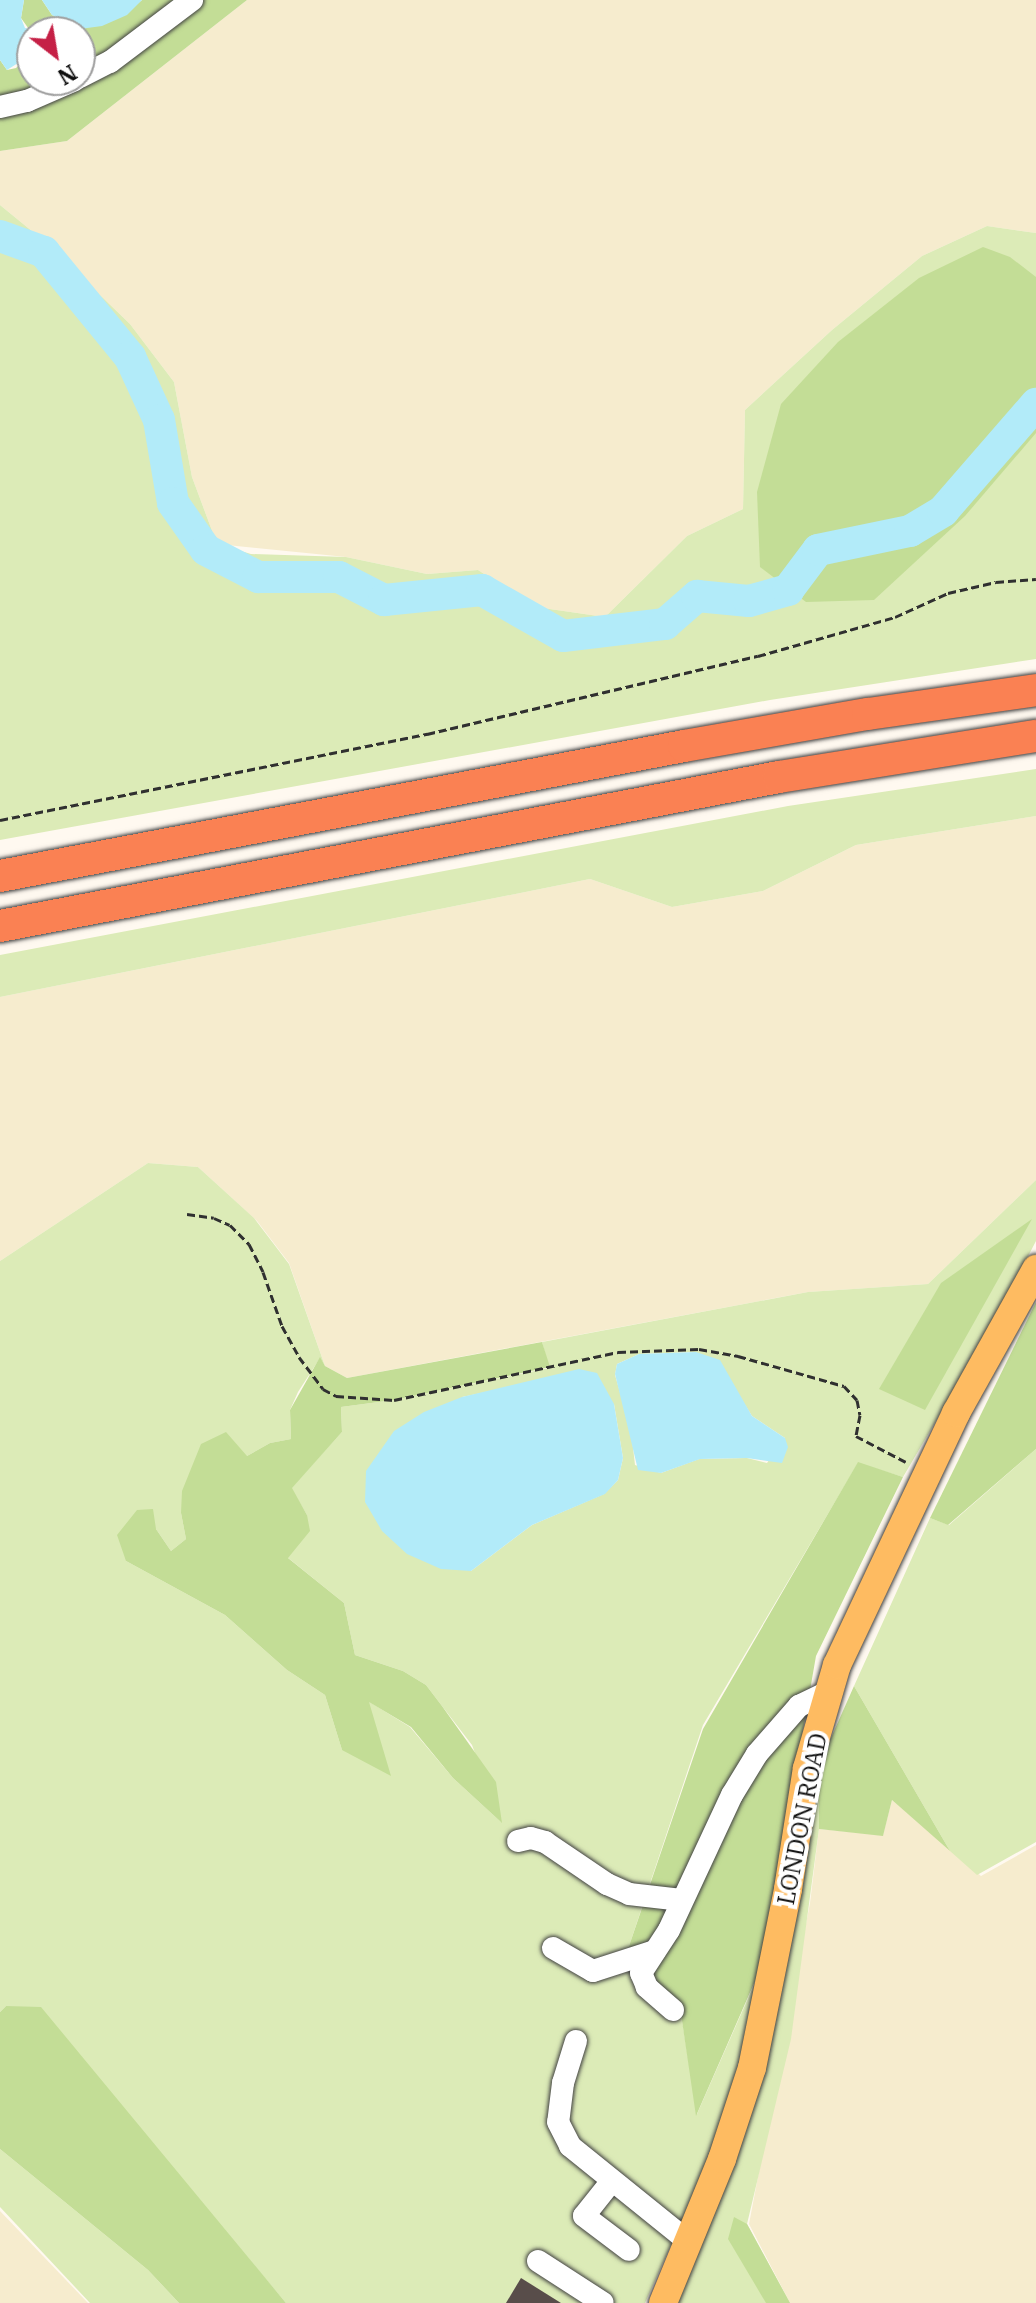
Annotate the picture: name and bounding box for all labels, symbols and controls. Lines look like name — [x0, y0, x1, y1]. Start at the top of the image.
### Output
north arrow — [16, 16, 96, 96]
text: N — [53, 58, 83, 92]
street label: LONDON ROAD — [771, 1731, 833, 1907]

